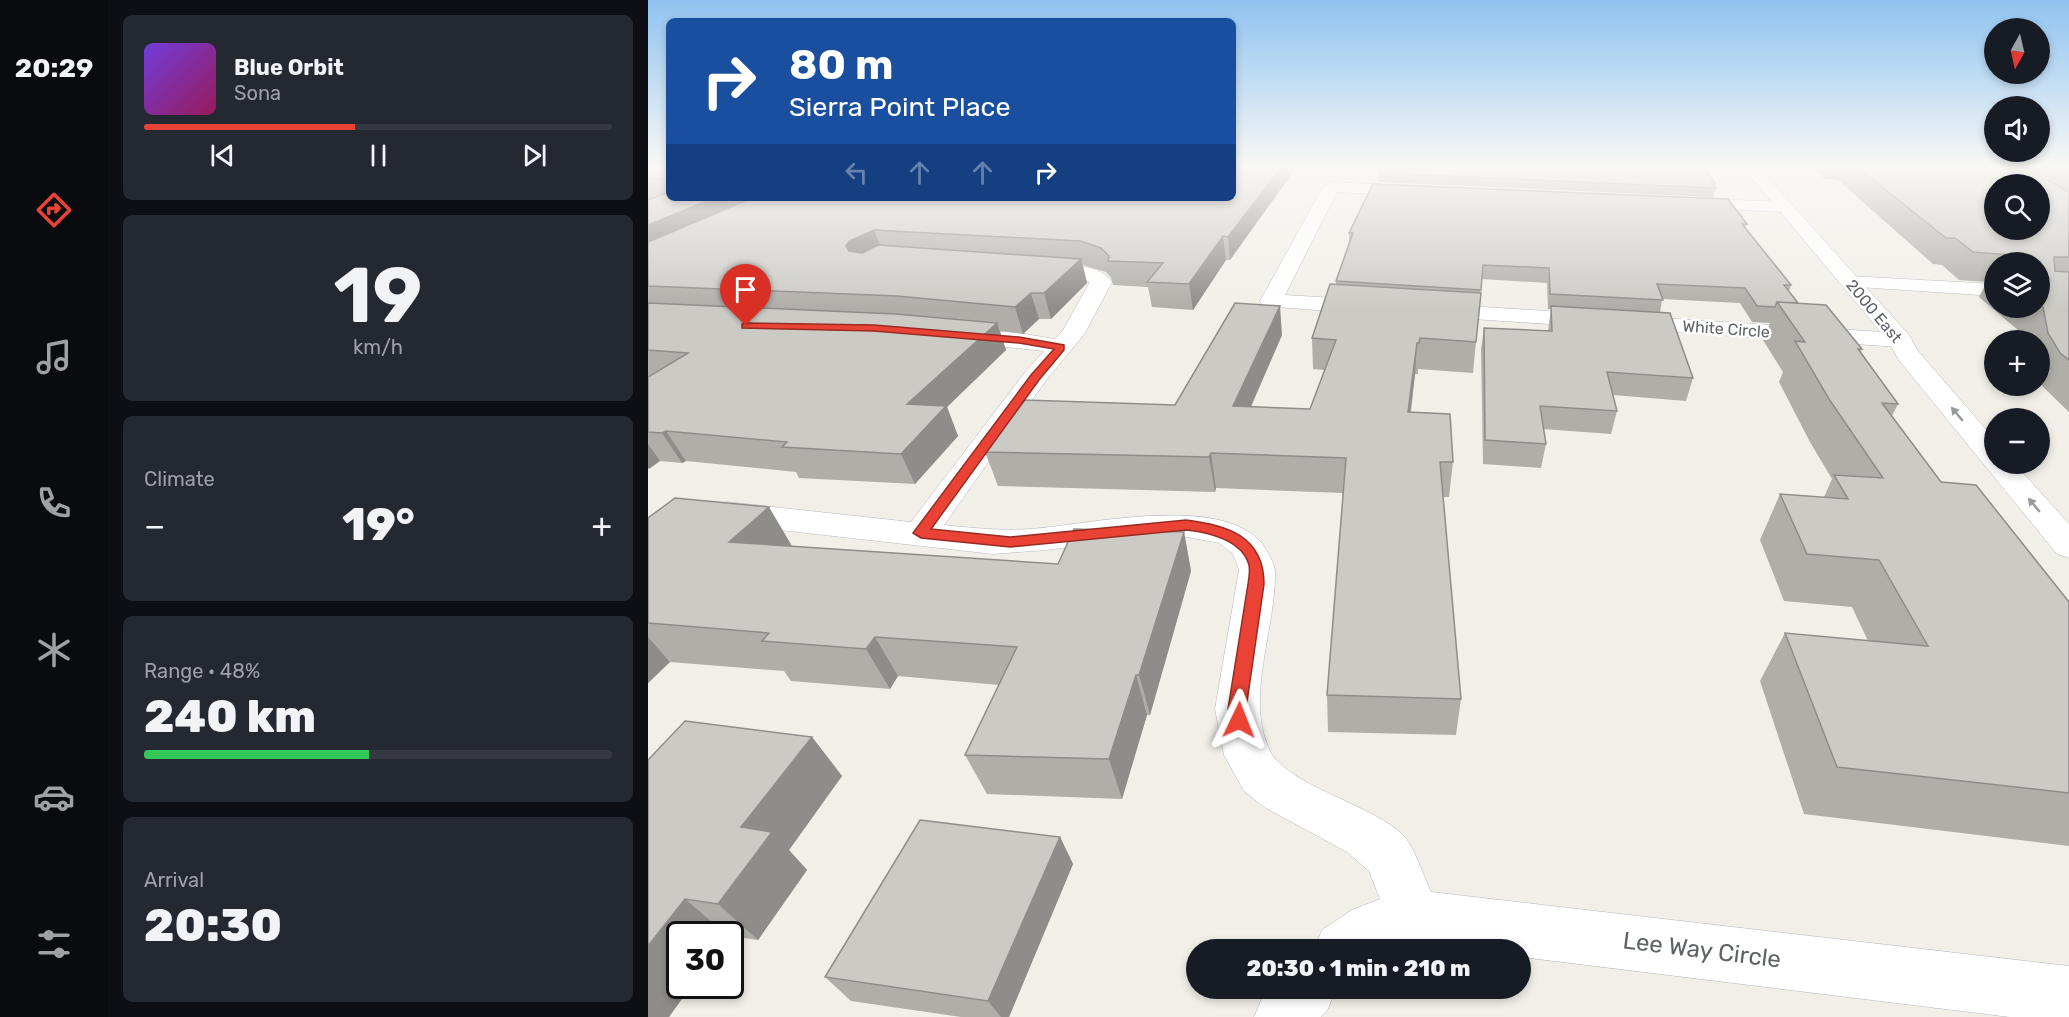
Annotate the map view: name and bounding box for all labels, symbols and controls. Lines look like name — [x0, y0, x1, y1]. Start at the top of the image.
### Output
north arrow — [1984, 18, 2050, 84]
map controls — [1984, 18, 2050, 474]
text: 80 m — [789, 40, 893, 90]
icon: right — [690, 42, 768, 120]
text: 20:29 — [15, 52, 93, 84]
text: Blue Orbit — [234, 54, 344, 81]
text: Sona — [234, 81, 281, 105]
text: Sierra Point Place — [789, 91, 1011, 123]
button: sound — [1984, 96, 2050, 162]
icon: previous — [206, 139, 239, 172]
icon: pause — [362, 139, 395, 172]
icon: next — [518, 139, 551, 172]
icon: left — [840, 156, 873, 189]
icon: ahead — [903, 156, 936, 189]
icon: ahead — [966, 156, 999, 189]
icon: right — [1029, 156, 1062, 189]
button: search — [1984, 174, 2050, 240]
icon: directions — [33, 189, 75, 231]
text: 19 — [334, 249, 422, 342]
button: layers — [1984, 252, 2050, 318]
pin — [720, 264, 771, 326]
icon: arrive — [729, 273, 762, 306]
street label: 2000 East — [1842, 276, 1906, 346]
street label: White Circle — [1682, 316, 1770, 342]
button: + — [1984, 330, 2050, 396]
text: km/h — [353, 335, 403, 359]
icon: music — [33, 336, 75, 378]
one-way arrow — [1951, 406, 1964, 422]
button: − — [1984, 408, 2050, 474]
text: Climate — [144, 467, 215, 491]
icon: phone — [33, 482, 75, 524]
text: 19° — [342, 498, 415, 551]
one-way arrow — [2028, 498, 2041, 513]
text: − — [144, 506, 165, 545]
text: + — [591, 506, 612, 545]
icon: climate — [33, 629, 75, 671]
text: Range · 48% — [144, 659, 260, 683]
position arrow — [1207, 688, 1271, 752]
text: 240 km — [144, 690, 316, 743]
icon: car — [33, 776, 75, 818]
text: Arrival — [144, 868, 204, 892]
text: 20:30 — [144, 899, 282, 952]
speed limit sign: 30 — [666, 921, 744, 999]
icon: filters — [33, 923, 75, 965]
street label: Lee Way Circle — [1621, 926, 1783, 974]
text: 20:30 · 1 min · 210 m — [1247, 955, 1470, 982]

